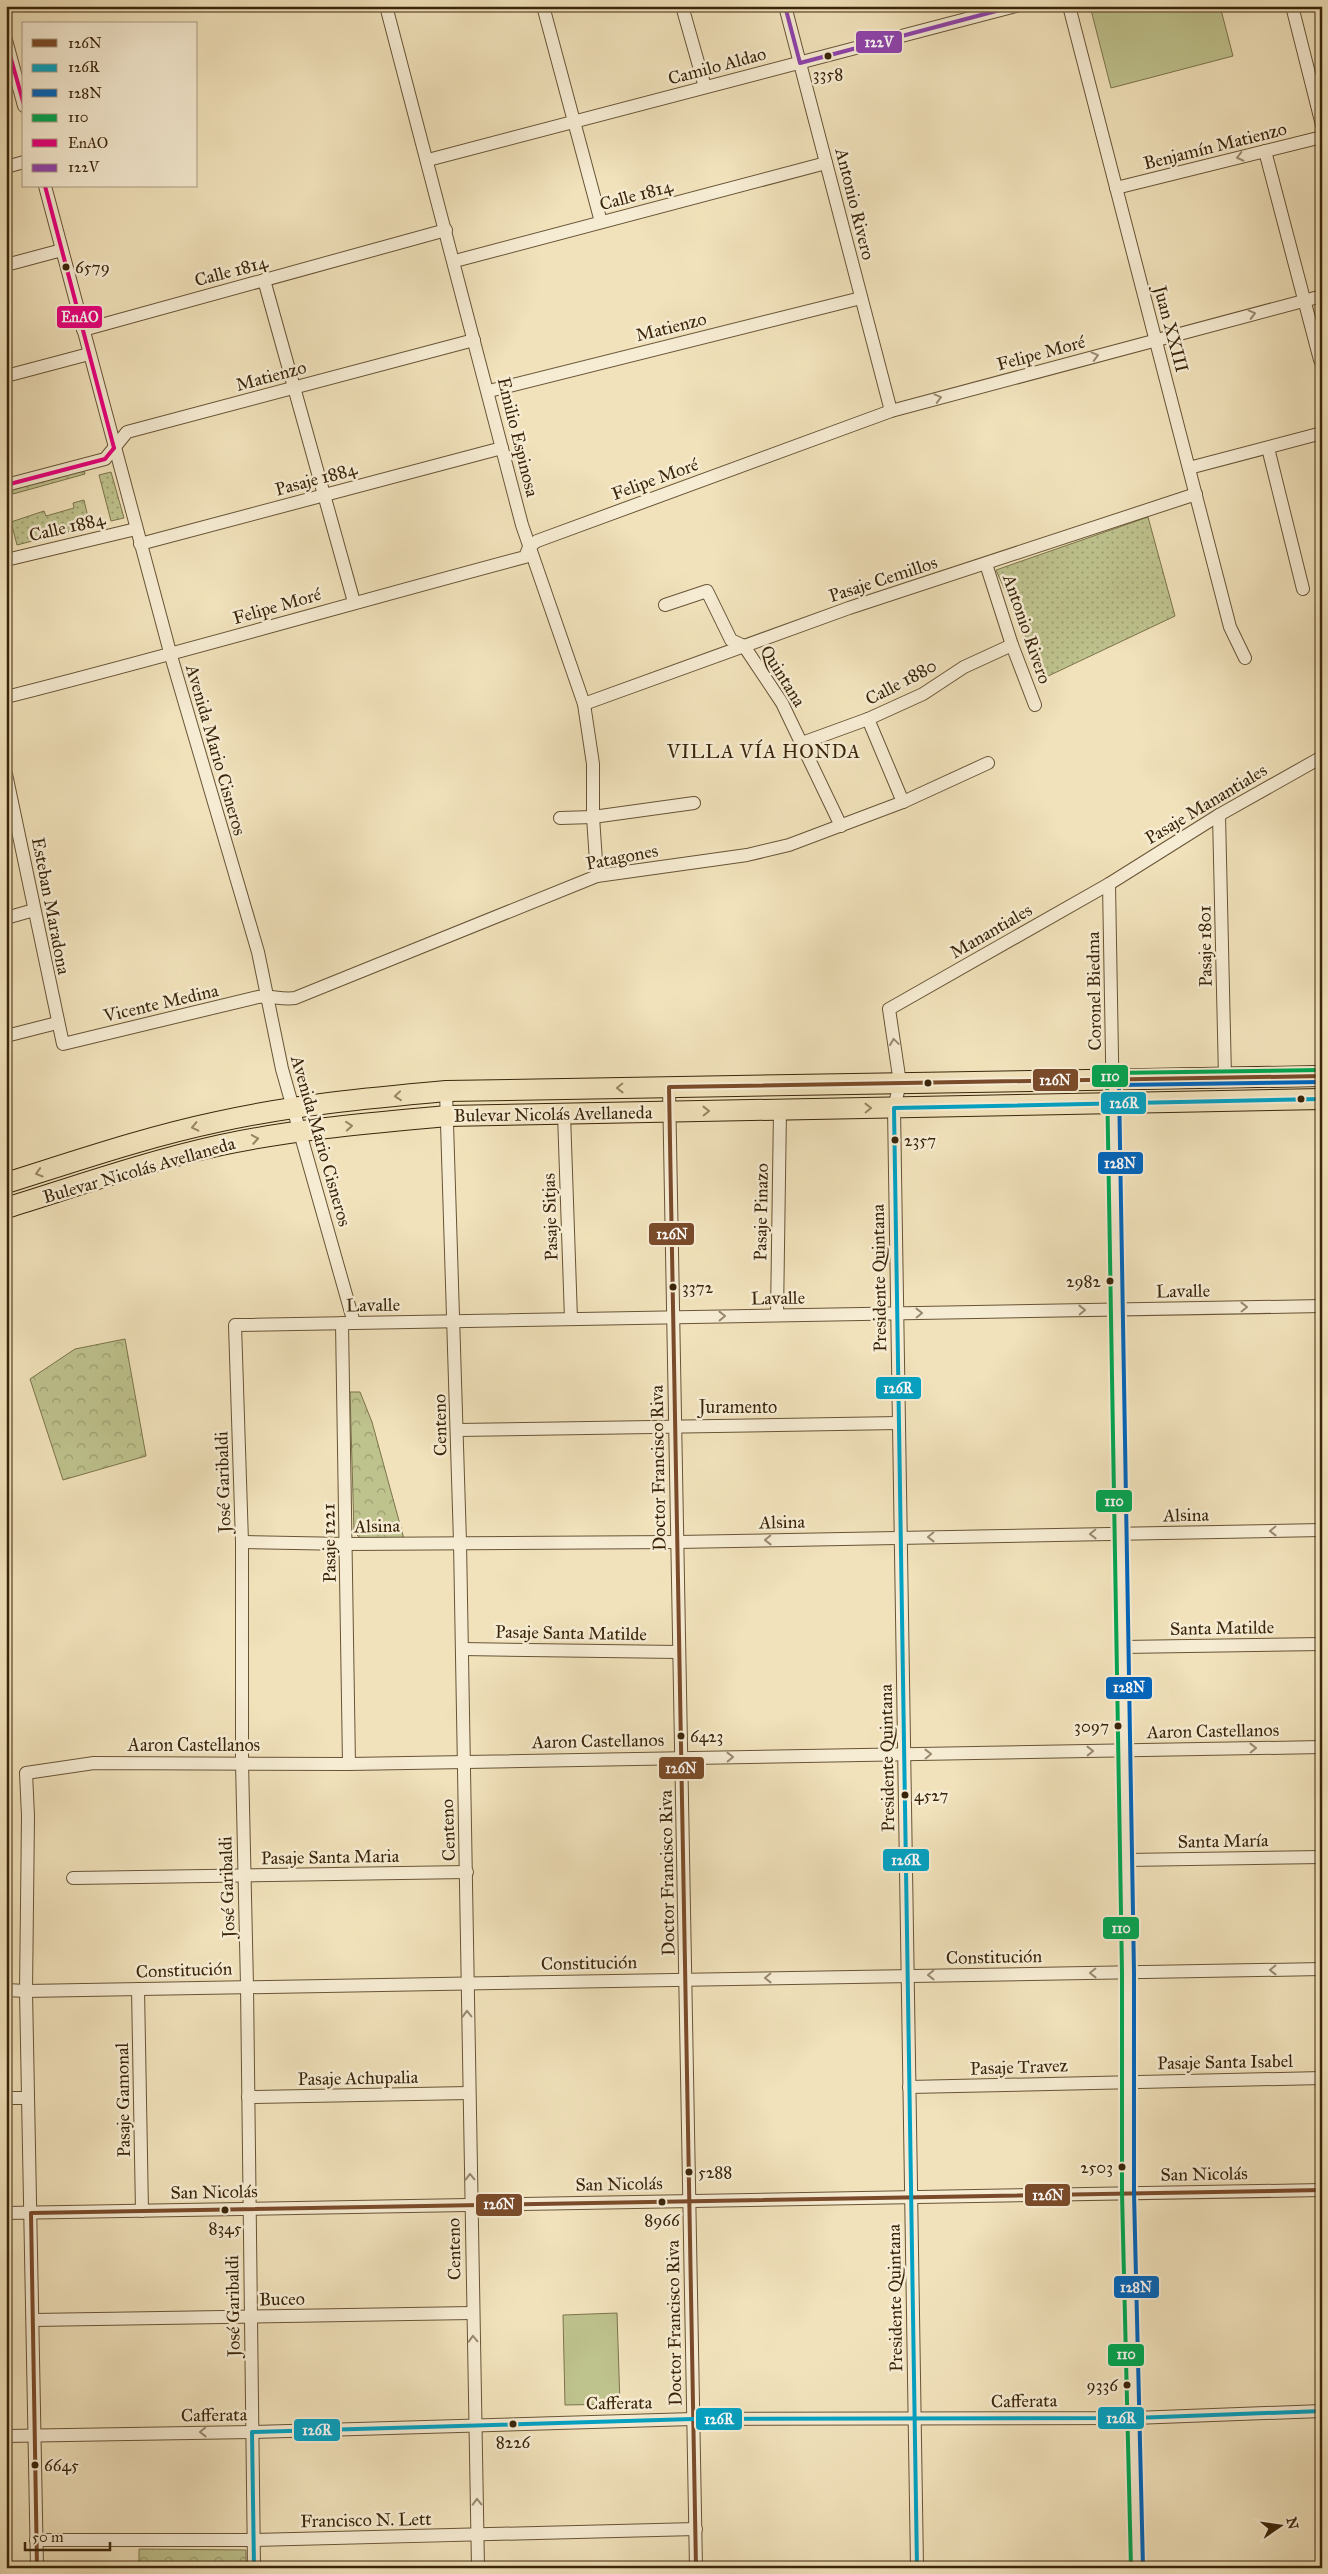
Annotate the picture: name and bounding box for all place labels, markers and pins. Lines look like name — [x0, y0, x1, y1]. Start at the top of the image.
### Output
marker: 3358 — [823, 51, 833, 61]
place label: 3358 — [813, 64, 843, 85]
place label: 6579 — [75, 257, 110, 278]
marker: 6579 — [61, 262, 71, 272]
unlabelled marker — [923, 1078, 933, 1088]
unlabelled marker — [1296, 1094, 1306, 1104]
place label: 2357 — [904, 1130, 936, 1151]
marker: 2357 — [890, 1135, 900, 1145]
place label: 2982 — [1066, 1271, 1102, 1292]
marker: 2982 — [1105, 1276, 1115, 1286]
place label: 3372 — [682, 1277, 714, 1298]
marker: 3372 — [668, 1282, 678, 1292]
place label: 3097 — [1074, 1716, 1109, 1737]
marker: 3097 — [1113, 1721, 1123, 1731]
place label: 6423 — [690, 1726, 723, 1747]
marker: 6423 — [676, 1731, 686, 1741]
place label: 4527 — [914, 1785, 948, 1806]
marker: 4527 — [900, 1790, 910, 1800]
place label: 2503 — [1080, 2157, 1113, 2178]
place label: 5288 — [698, 2162, 732, 2183]
marker: 2503 — [1117, 2162, 1127, 2172]
marker: 5288 — [684, 2167, 694, 2177]
marker: 8966 — [657, 2197, 667, 2207]
marker: 8345 — [220, 2205, 230, 2215]
place label: 8966 — [644, 2210, 681, 2231]
place label: 8345 — [208, 2218, 242, 2239]
place label: 9336 — [1087, 2375, 1119, 2396]
marker: 9336 — [1122, 2380, 1132, 2390]
marker: 8226 — [508, 2419, 518, 2429]
place label: 8226 — [496, 2432, 532, 2453]
place label: 6645 — [44, 2455, 79, 2476]
marker: 6645 — [30, 2460, 40, 2470]

